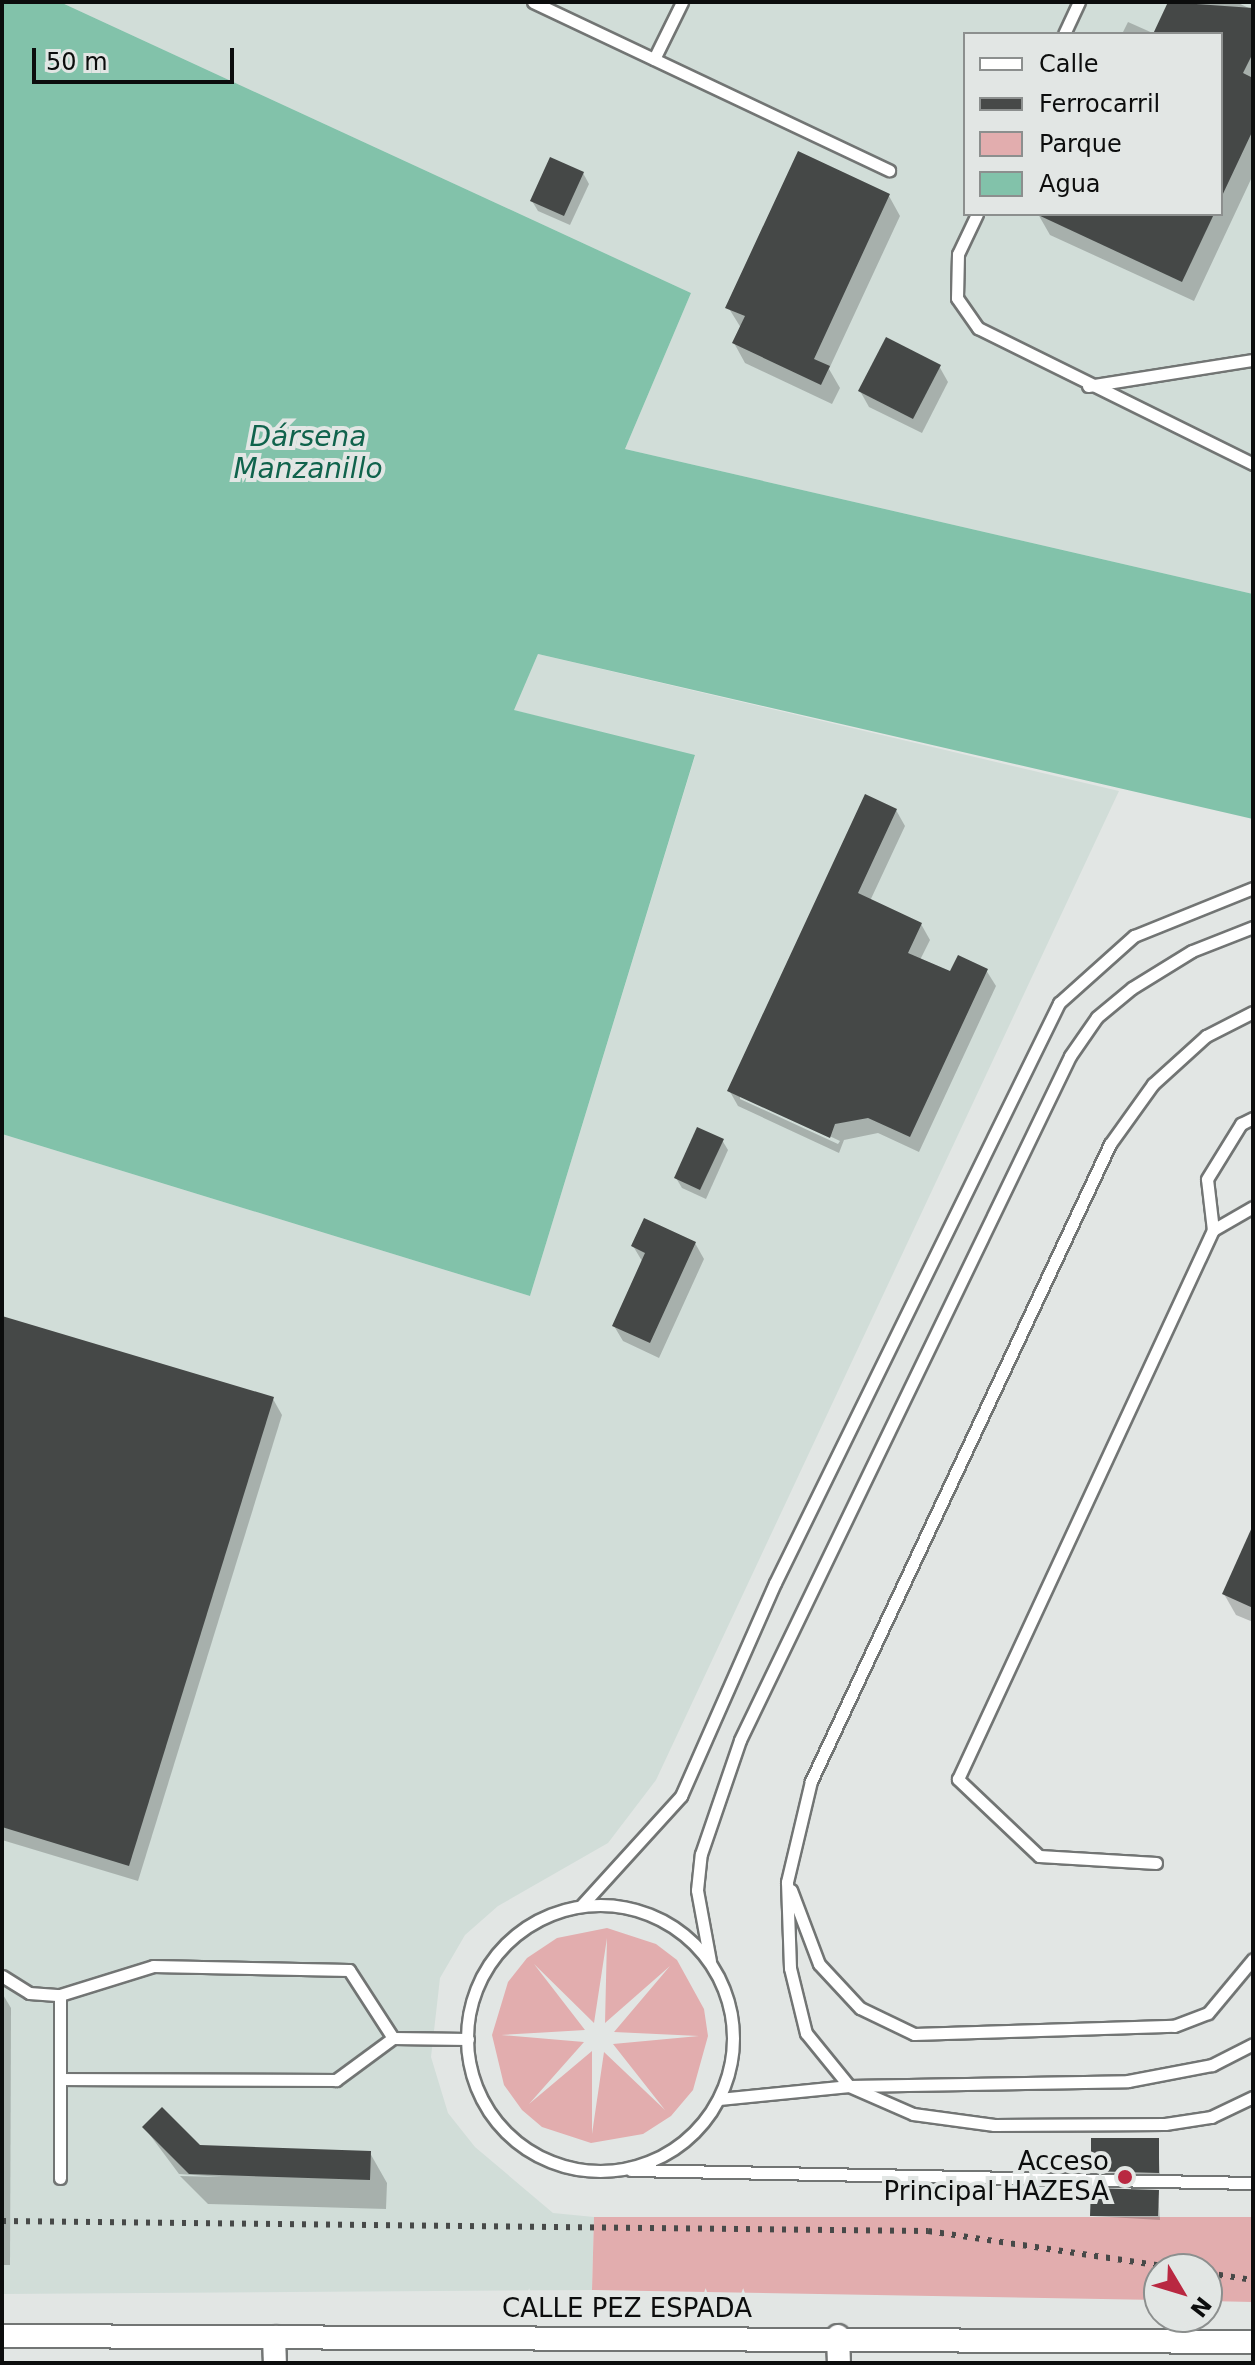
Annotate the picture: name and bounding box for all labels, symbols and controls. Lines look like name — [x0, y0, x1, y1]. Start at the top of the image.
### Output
scale bar — [36, 32, 238, 82]
legend — [963, 32, 1223, 216]
text: 50 m — [46, 48, 108, 76]
text: Calle — [1039, 50, 1099, 78]
text: Ferrocarril — [1039, 90, 1160, 118]
text: Parque — [1039, 130, 1122, 158]
text: Agua — [1039, 170, 1101, 198]
water label: Dársena Manzanillo — [233, 420, 383, 486]
place label: Acceso Principal HAZESA — [884, 2146, 1109, 2208]
marker: Acceso Principal HAZESA — [1116, 2168, 1134, 2186]
north arrow — [1143, 2253, 1223, 2333]
text: N — [1185, 2292, 1216, 2322]
street label: CALLE PEZ ESPADA — [502, 2293, 752, 2325]

